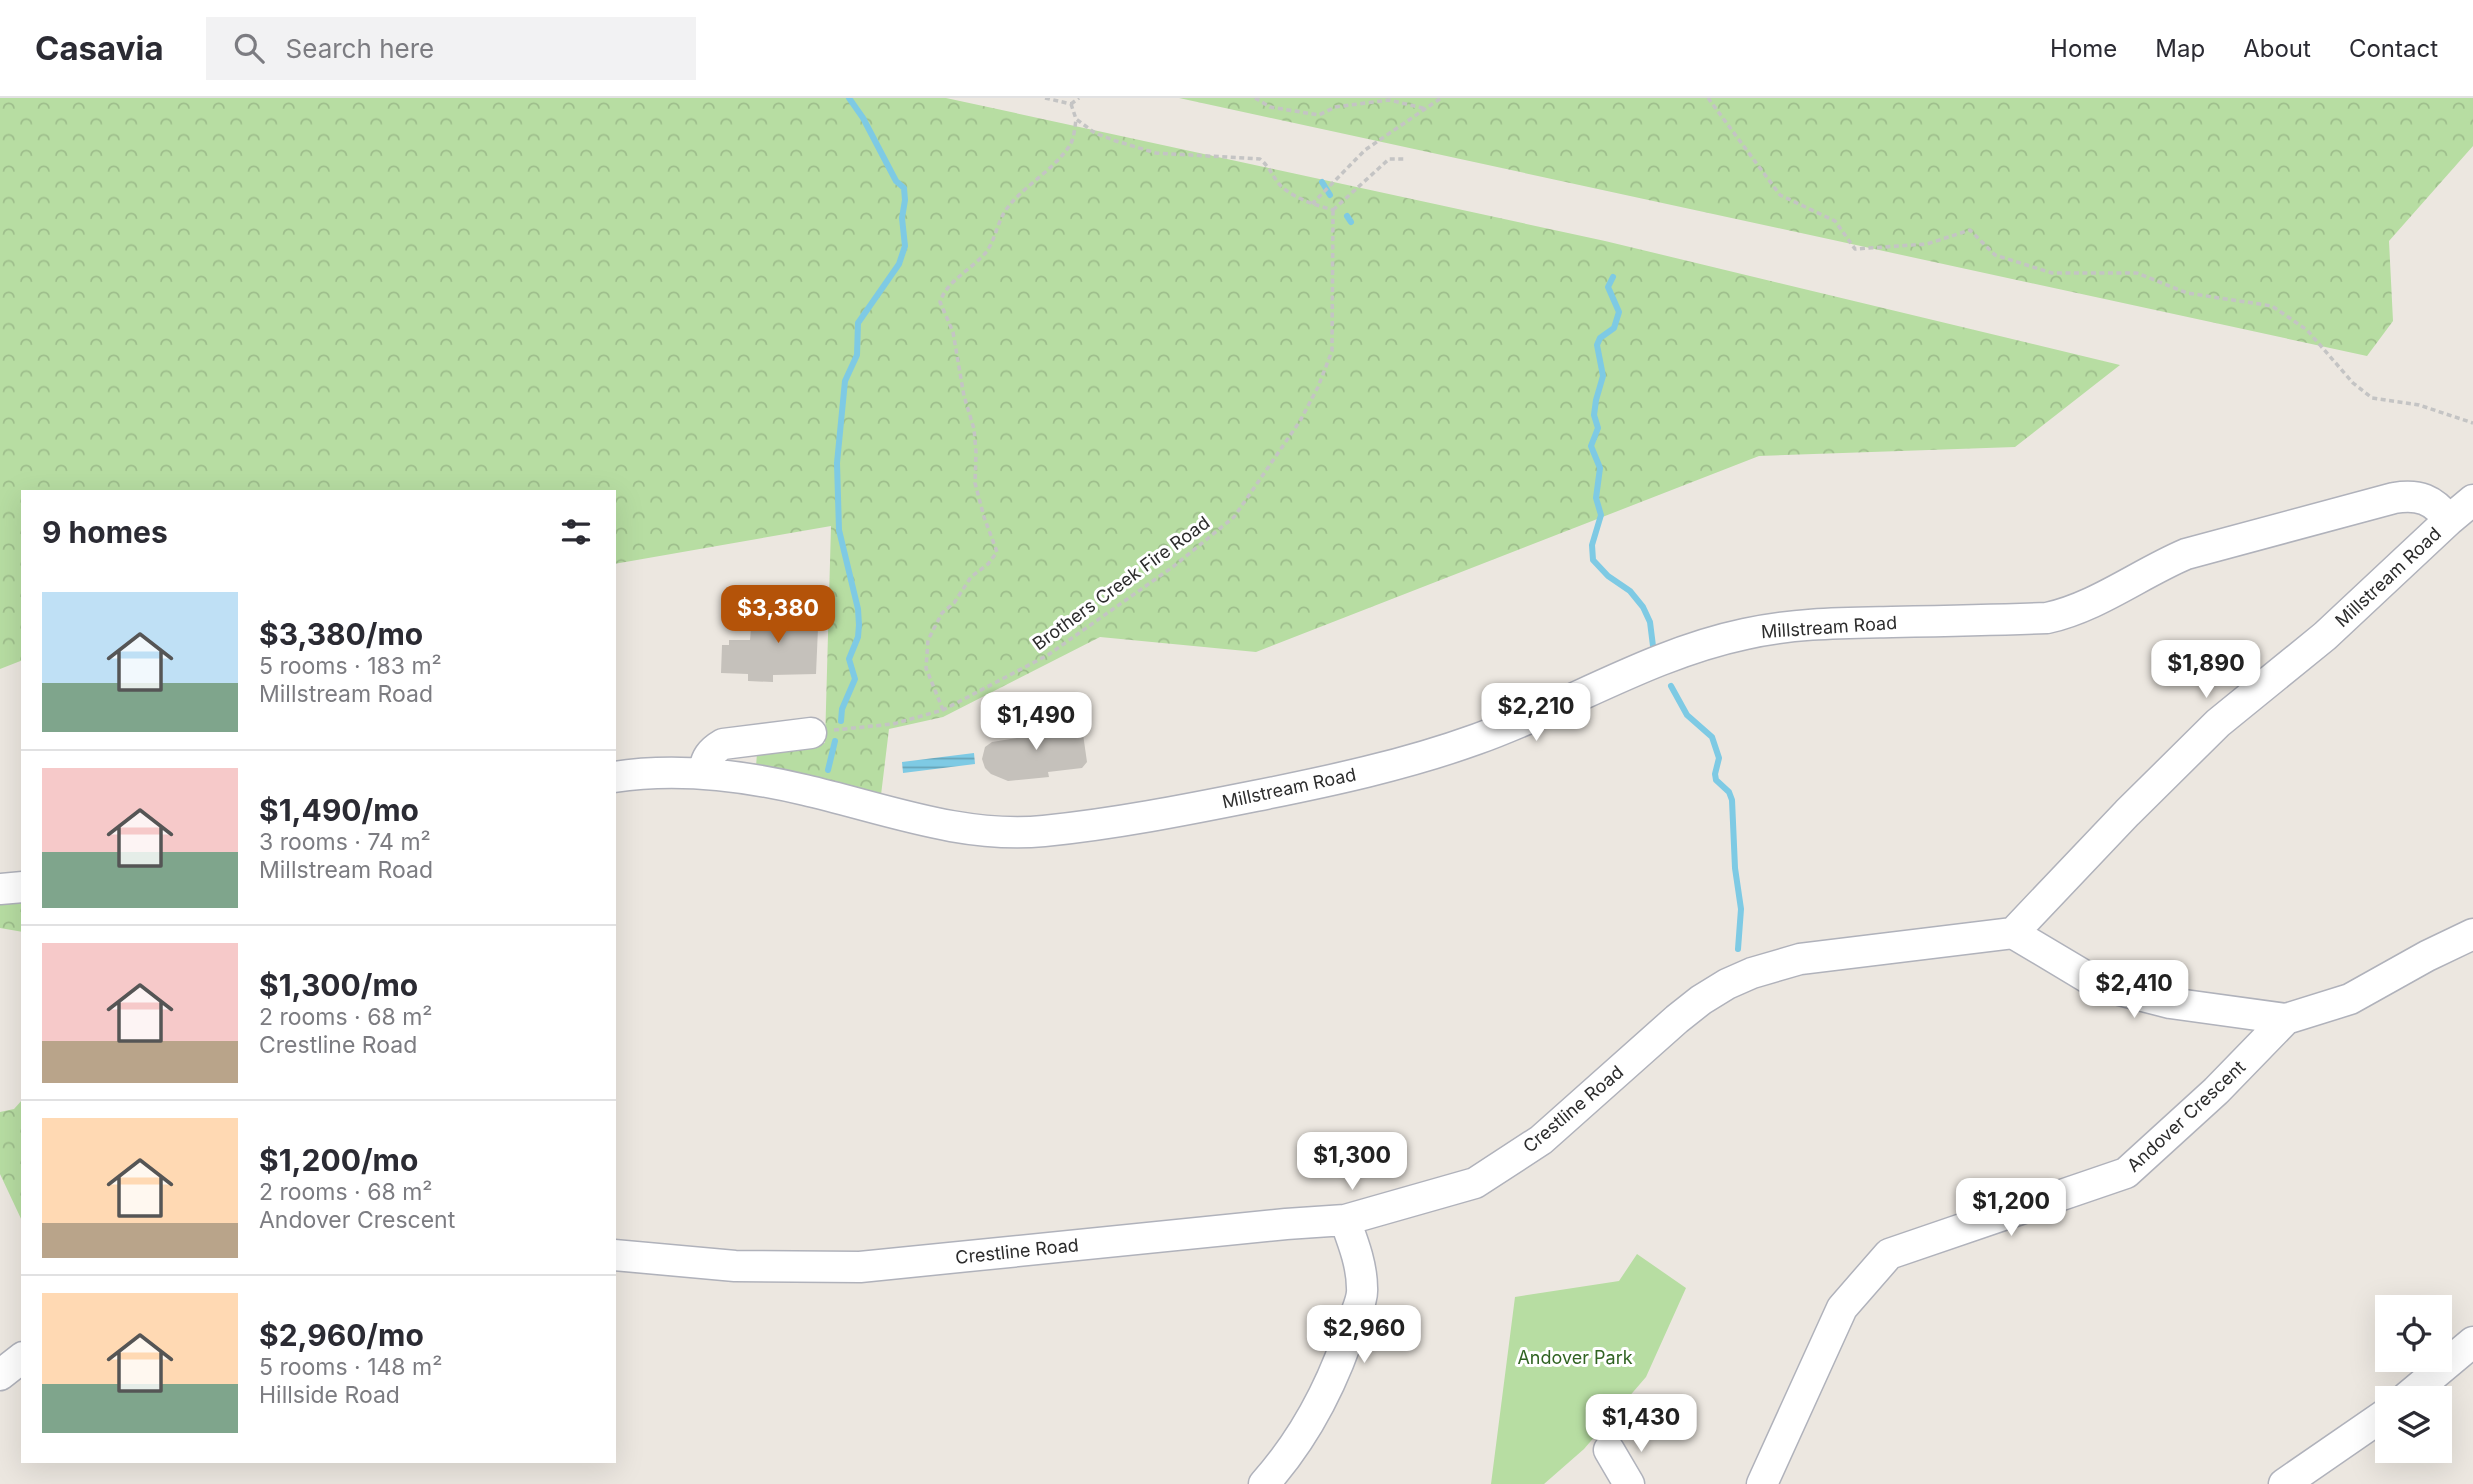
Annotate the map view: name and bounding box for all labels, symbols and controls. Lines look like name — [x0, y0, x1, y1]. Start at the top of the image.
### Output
search box — [206, 17, 696, 80]
text: Casavia — [35, 28, 164, 68]
icon: search — [230, 29, 268, 67]
text: Search here — [286, 33, 434, 64]
text: Home — [2050, 34, 2117, 63]
text: Map — [2155, 34, 2205, 63]
text: About — [2243, 34, 2311, 63]
text: Contact — [2349, 34, 2438, 63]
street label: Brothers Creek Fire Road — [1028, 512, 1214, 654]
icon: filters — [557, 513, 595, 551]
text: 9 homes — [42, 514, 168, 550]
street label: Millstream Road — [2331, 523, 2445, 631]
pin: $3,380 — [721, 586, 835, 645]
text: $3,380 — [737, 594, 819, 622]
street label: Millstream Road — [1760, 612, 1898, 642]
text: $3,380/mo — [259, 616, 423, 652]
icon: home — [98, 620, 182, 704]
pin: $1,890 — [2149, 640, 2263, 700]
text: $1,890 — [2167, 649, 2245, 677]
text: 5 rooms · 183 m² — [259, 652, 442, 680]
text: Millstream Road — [259, 680, 433, 708]
pin: $2,210 — [1479, 684, 1593, 743]
pin: $1,490 — [979, 692, 1093, 752]
text: $2,210 — [1497, 692, 1575, 720]
text: $1,490 — [997, 701, 1075, 729]
street label: Millstream Road — [1220, 764, 1358, 812]
text: $1,490/mo — [259, 792, 419, 828]
icon: home — [98, 796, 182, 880]
text: 3 rooms · 74 m² — [259, 828, 431, 856]
text: Millstream Road — [259, 856, 433, 884]
pin: $2,410 — [2077, 960, 2191, 1020]
text: $1,300/mo — [259, 967, 418, 1003]
text: $2,410 — [2095, 969, 2173, 997]
icon: home — [98, 971, 182, 1055]
text: 2 rooms · 68 m² — [259, 1003, 432, 1031]
text: Crestline Road — [259, 1031, 417, 1059]
street label: Andover Crescent — [2123, 1056, 2249, 1176]
street label: Crestline Road — [1519, 1061, 1627, 1157]
pin: $1,300 — [1295, 1132, 1409, 1192]
text: $1,300 — [1313, 1141, 1391, 1169]
text: $1,200/mo — [259, 1142, 418, 1178]
icon: home — [98, 1146, 182, 1230]
text: 2 rooms · 68 m² — [259, 1178, 432, 1206]
pin: $1,200 — [1954, 1178, 2068, 1238]
text: $1,200 — [1972, 1187, 2050, 1215]
text: Andover Crescent — [259, 1206, 455, 1234]
street label: Crestline Road — [954, 1234, 1080, 1268]
map controls — [2375, 1295, 2452, 1463]
button: locate — [2375, 1295, 2452, 1372]
pin: $2,960 — [1307, 1306, 1421, 1365]
text: $2,960 — [1323, 1314, 1405, 1342]
text: $2,960/mo — [259, 1317, 424, 1353]
icon: home — [98, 1321, 182, 1405]
park label: Andover Park — [1517, 1347, 1633, 1368]
text: 5 rooms · 148 m² — [259, 1353, 442, 1381]
text: Hillside Road — [259, 1381, 400, 1409]
button: layers — [2375, 1386, 2452, 1463]
pin: $1,430 — [1584, 1394, 1698, 1454]
text: $1,430 — [1602, 1403, 1680, 1431]

